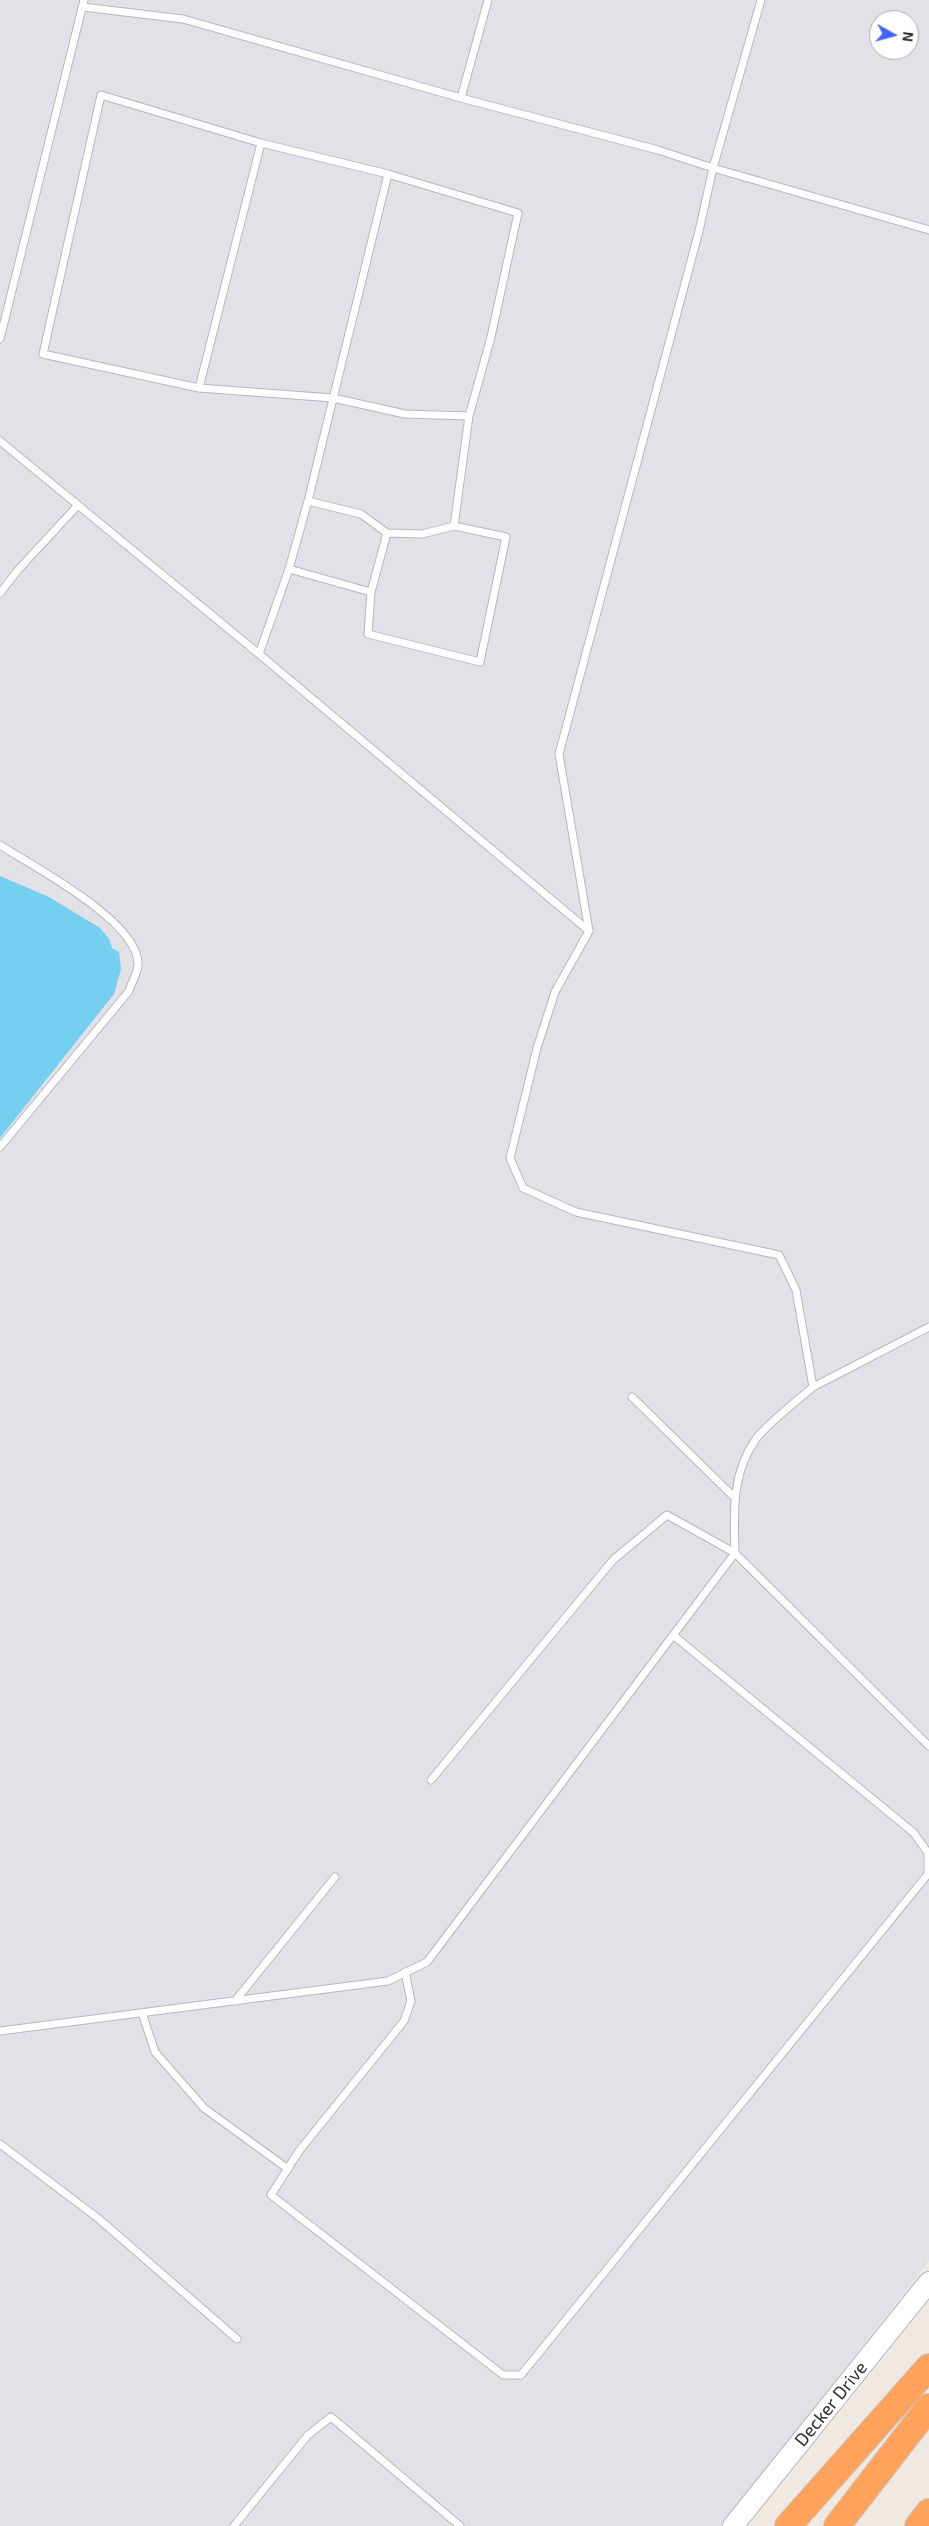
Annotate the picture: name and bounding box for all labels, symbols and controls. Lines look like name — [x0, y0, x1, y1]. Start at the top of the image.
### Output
north arrow — [869, 10, 919, 60]
text: N — [899, 31, 917, 43]
street label: Decker Drive — [790, 2357, 872, 2451]

